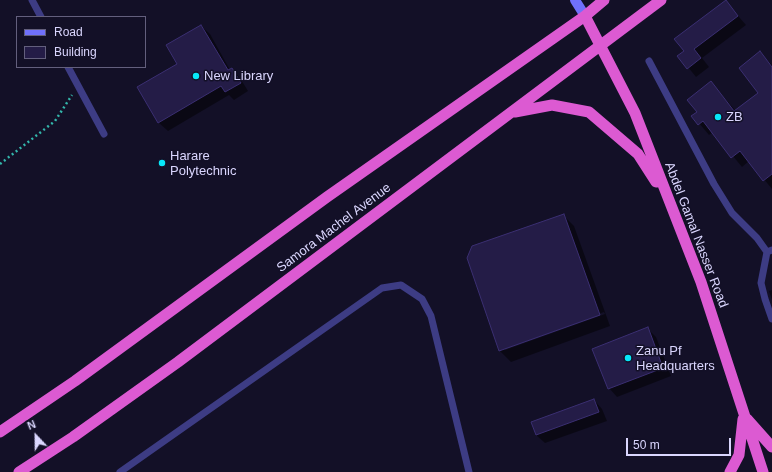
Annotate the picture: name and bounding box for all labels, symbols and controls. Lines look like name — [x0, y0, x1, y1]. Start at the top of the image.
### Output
legend — [16, 16, 146, 68]
text: Road — [54, 25, 83, 39]
text: Building — [54, 45, 97, 59]
place label: New Library — [204, 68, 273, 84]
marker: New Library — [191, 71, 201, 81]
place label: ZB — [726, 109, 743, 125]
marker: ZB — [713, 112, 723, 122]
place label: Harare Polytechnic — [170, 148, 236, 179]
marker: Harare Polytechnic — [157, 158, 167, 168]
street label: Abdel Gamal Nasser Road — [661, 160, 731, 310]
street label: Samora Machel Avenue — [274, 180, 394, 276]
place label: Zanu Pf Headquarters — [636, 343, 715, 374]
marker: Zanu Pf Headquarters — [623, 353, 633, 363]
north arrow — [16, 416, 56, 456]
text: N — [26, 418, 37, 432]
scale bar — [628, 430, 733, 456]
text: 50 m — [633, 438, 660, 452]

